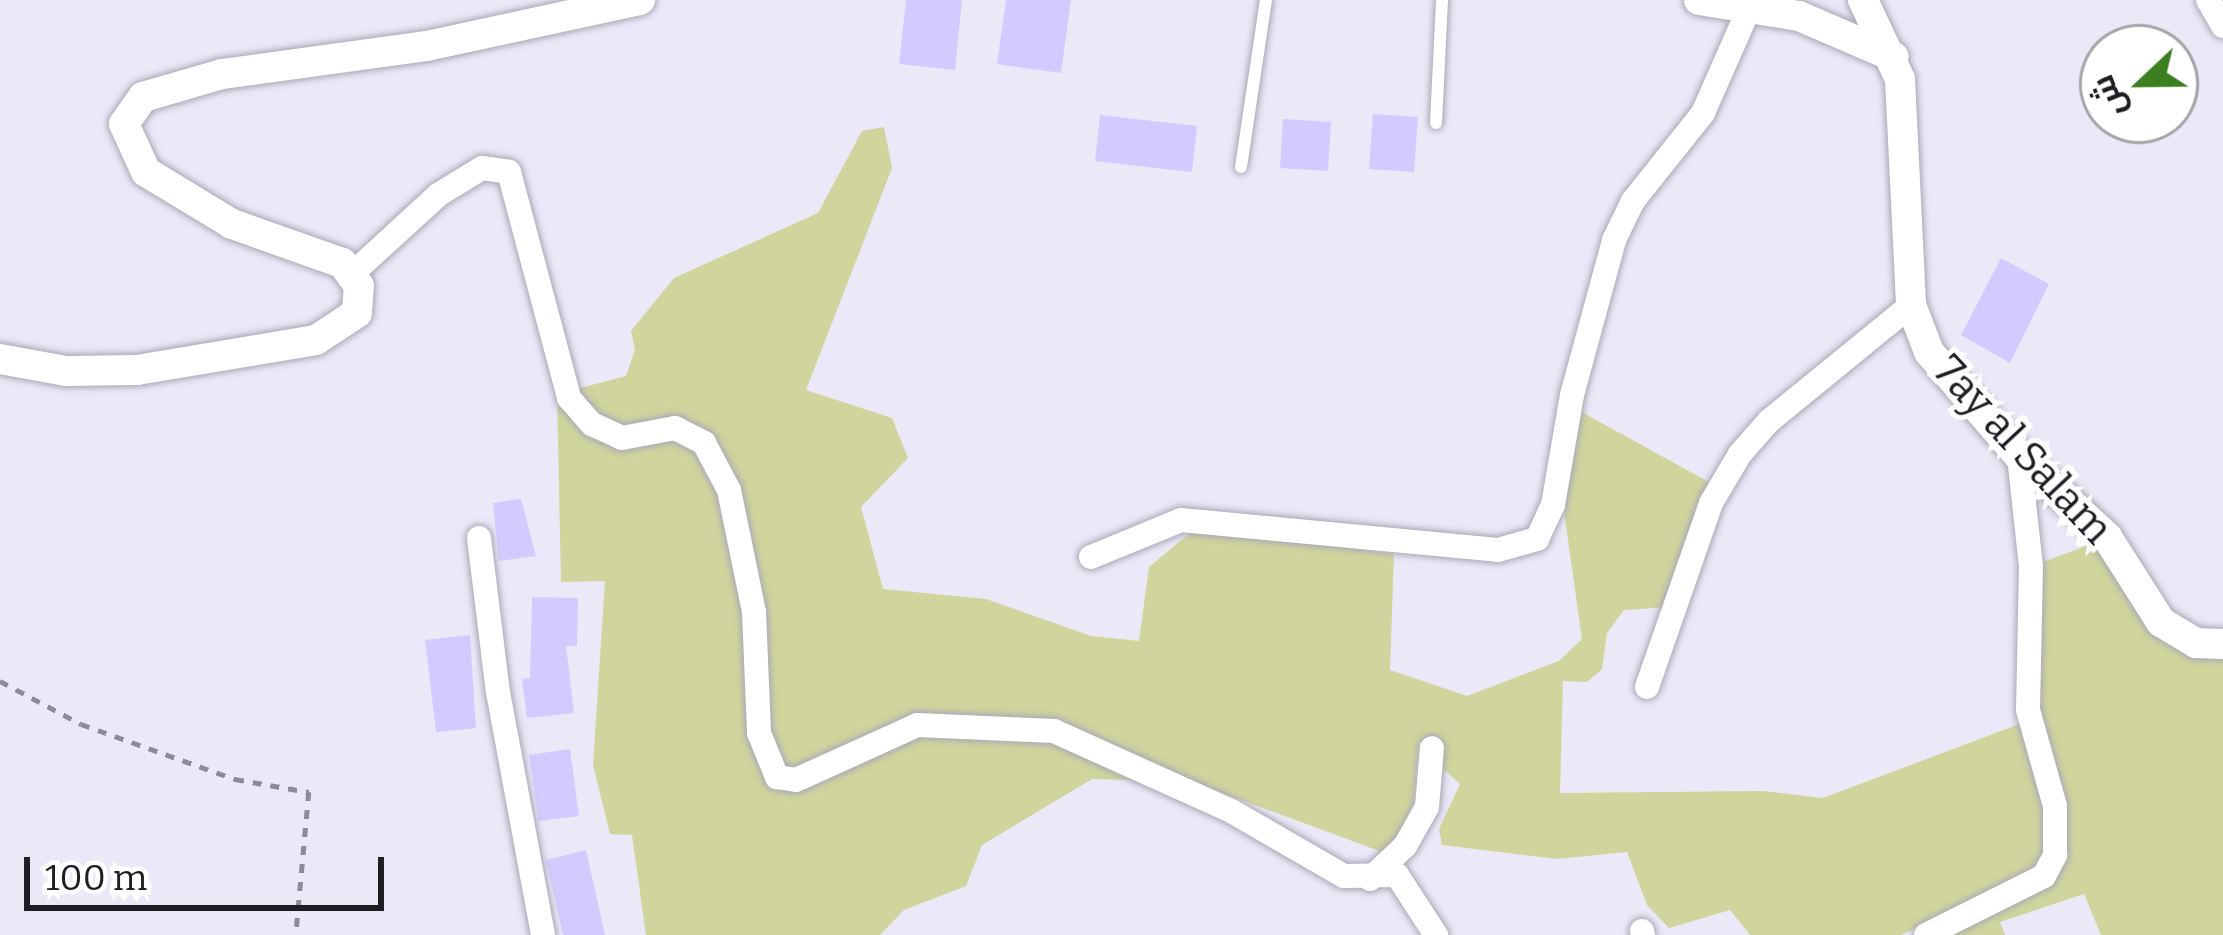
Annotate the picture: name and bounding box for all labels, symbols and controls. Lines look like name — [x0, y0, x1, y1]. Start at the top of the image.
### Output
north arrow — [2079, 24, 2199, 144]
text: ش — [2082, 69, 2135, 123]
street label: 7ay al Salam — [1923, 346, 2123, 554]
scale bar — [30, 833, 390, 907]
text: 100 m — [45, 856, 147, 900]

